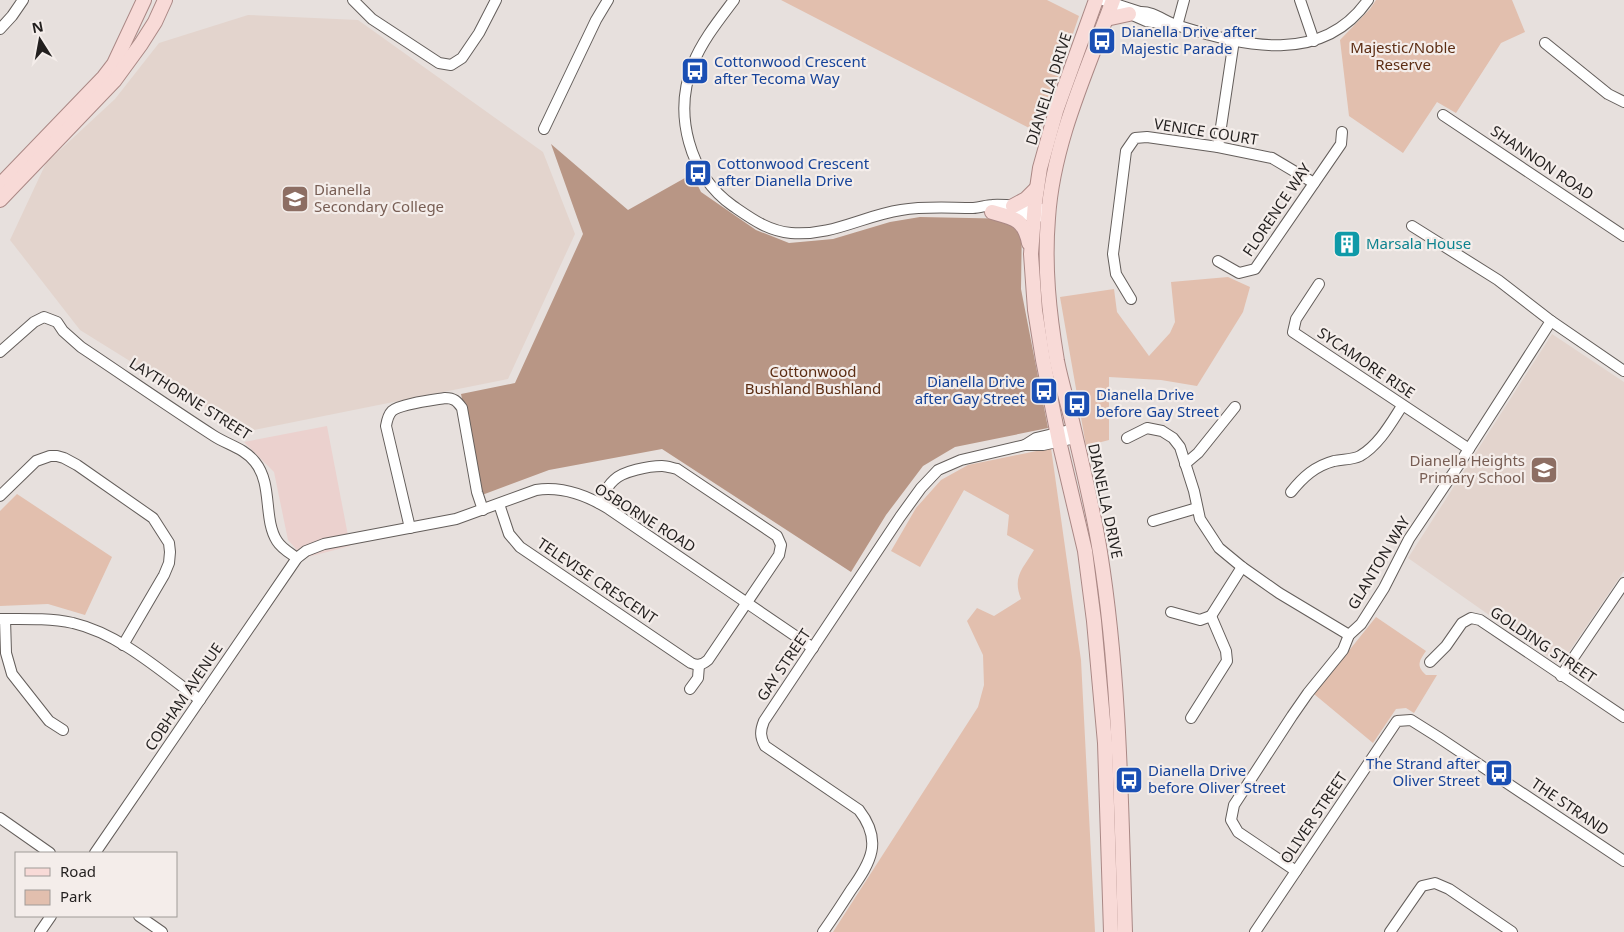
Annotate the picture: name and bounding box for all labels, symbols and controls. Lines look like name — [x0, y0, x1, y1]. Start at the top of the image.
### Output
north arrow — [15, 15, 65, 65]
text: N — [30, 16, 45, 37]
place label: Dianella Drive after Majestic Parade — [1121, 21, 1257, 58]
bus stop icon: Dianella Drive after Majestic Parade — [1087, 26, 1117, 56]
street label: DIANELLA DRIVE — [1020, 30, 1076, 148]
park label: Majestic/Noble Reserve — [1350, 37, 1456, 74]
place label: Cottonwood Crescent after Tecoma Way — [714, 51, 867, 88]
bus stop icon: Cottonwood Crescent after Tecoma Way — [680, 56, 710, 86]
street label: VENICE COURT — [1153, 113, 1260, 149]
street label: SHANNON ROAD — [1487, 120, 1598, 204]
place label: Cottonwood Crescent after Dianella Drive — [717, 153, 870, 190]
bus stop icon: Cottonwood Crescent after Dianella Drive — [683, 158, 713, 188]
street label: FLORENCE WAY — [1238, 159, 1315, 260]
place label: Dianella Secondary College — [314, 179, 444, 216]
school or university icon: Dianella Secondary College — [280, 184, 310, 214]
building icon: Marsala House — [1332, 229, 1362, 259]
place label: Marsala House — [1366, 233, 1471, 253]
street label: SYCAMORE RISE — [1314, 322, 1419, 402]
street label: LAYTHORNE STREET — [126, 353, 256, 444]
park label: Cottonwood Bushland Bushland — [745, 361, 881, 398]
place label: Dianella Drive after Gay Street — [915, 371, 1026, 408]
bus stop icon: Dianella Drive after Gay Street — [1029, 376, 1059, 406]
place label: Dianella Drive before Gay Street — [1096, 384, 1220, 421]
bus stop icon: Dianella Drive before Gay Street — [1062, 389, 1092, 419]
street label: DIANELLA DRIVE — [1084, 441, 1128, 560]
place label: Dianella Heights Primary School — [1409, 450, 1525, 487]
school or university icon: Dianella Heights Primary School — [1529, 455, 1559, 485]
street label: OSBORNE ROAD — [591, 478, 700, 556]
street label: GLANTON WAY — [1342, 512, 1414, 613]
street label: TELEVISE CRESCENT — [534, 533, 662, 628]
street label: GOLDING STREET — [1487, 601, 1601, 687]
street label: GAY STREET — [752, 624, 815, 704]
street label: COBHAM AVENUE — [140, 639, 227, 754]
place label: The Strand after Oliver Street — [1366, 753, 1481, 790]
bus stop icon: The Strand after Oliver Street — [1484, 758, 1514, 788]
place label: Dianella Drive before Oliver Street — [1148, 760, 1286, 797]
bus stop icon: Dianella Drive before Oliver Street — [1114, 765, 1144, 795]
street label: OLIVER STREET — [1275, 767, 1352, 867]
street label: THE STRAND — [1528, 773, 1613, 840]
legend — [15, 852, 178, 917]
text: Road — [60, 861, 96, 881]
text: Park — [60, 886, 92, 906]

